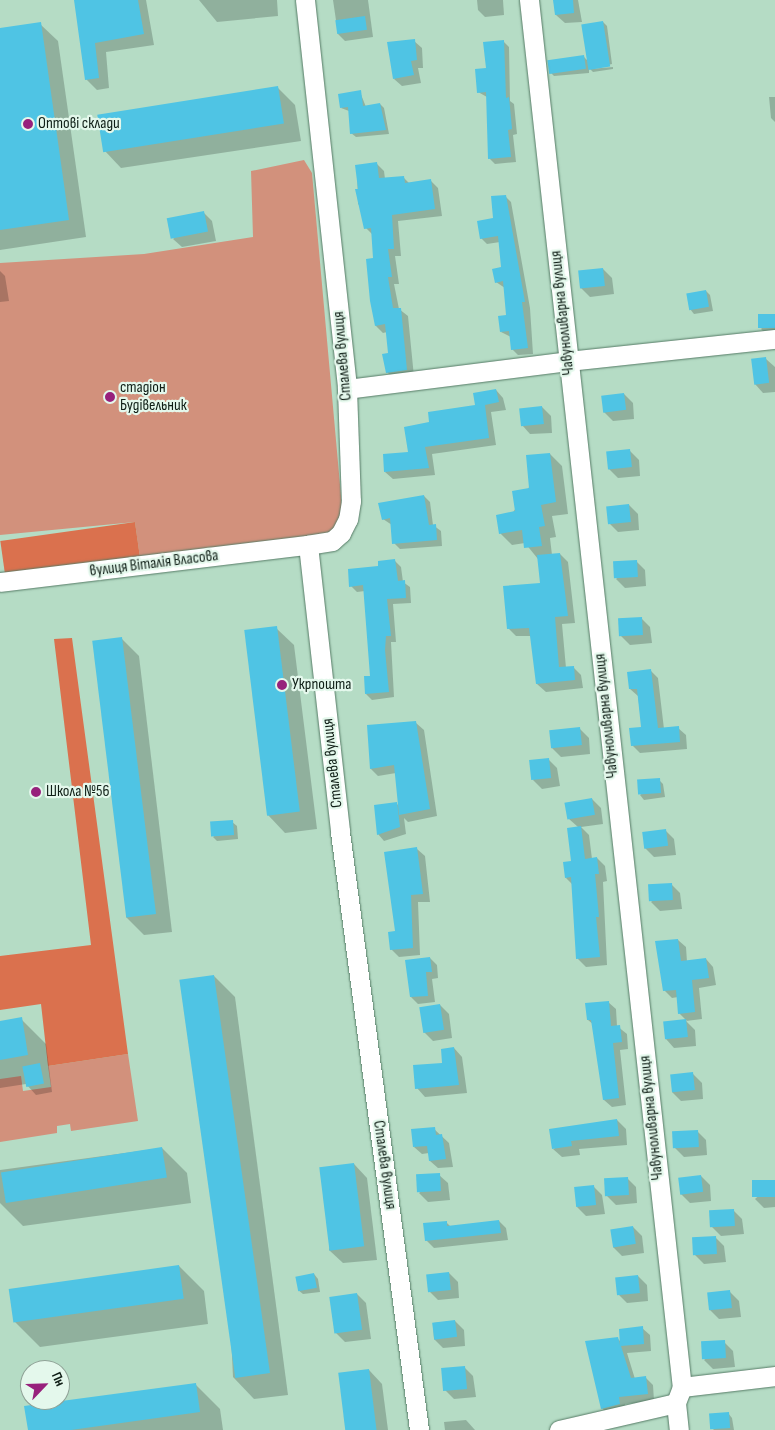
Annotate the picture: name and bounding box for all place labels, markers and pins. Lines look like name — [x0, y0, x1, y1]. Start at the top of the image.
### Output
place label: Оптові склади — [38, 114, 120, 134]
marker: Оптові склади — [22, 118, 34, 130]
place label: стадіон Будівельник — [120, 378, 187, 416]
marker: стадіон Будівельник — [104, 391, 116, 403]
place label: Укрпошта — [292, 675, 352, 695]
marker: Укрпошта — [276, 679, 288, 691]
place label: Школа №56 — [46, 782, 109, 802]
marker: Школа №56 — [30, 786, 42, 798]

